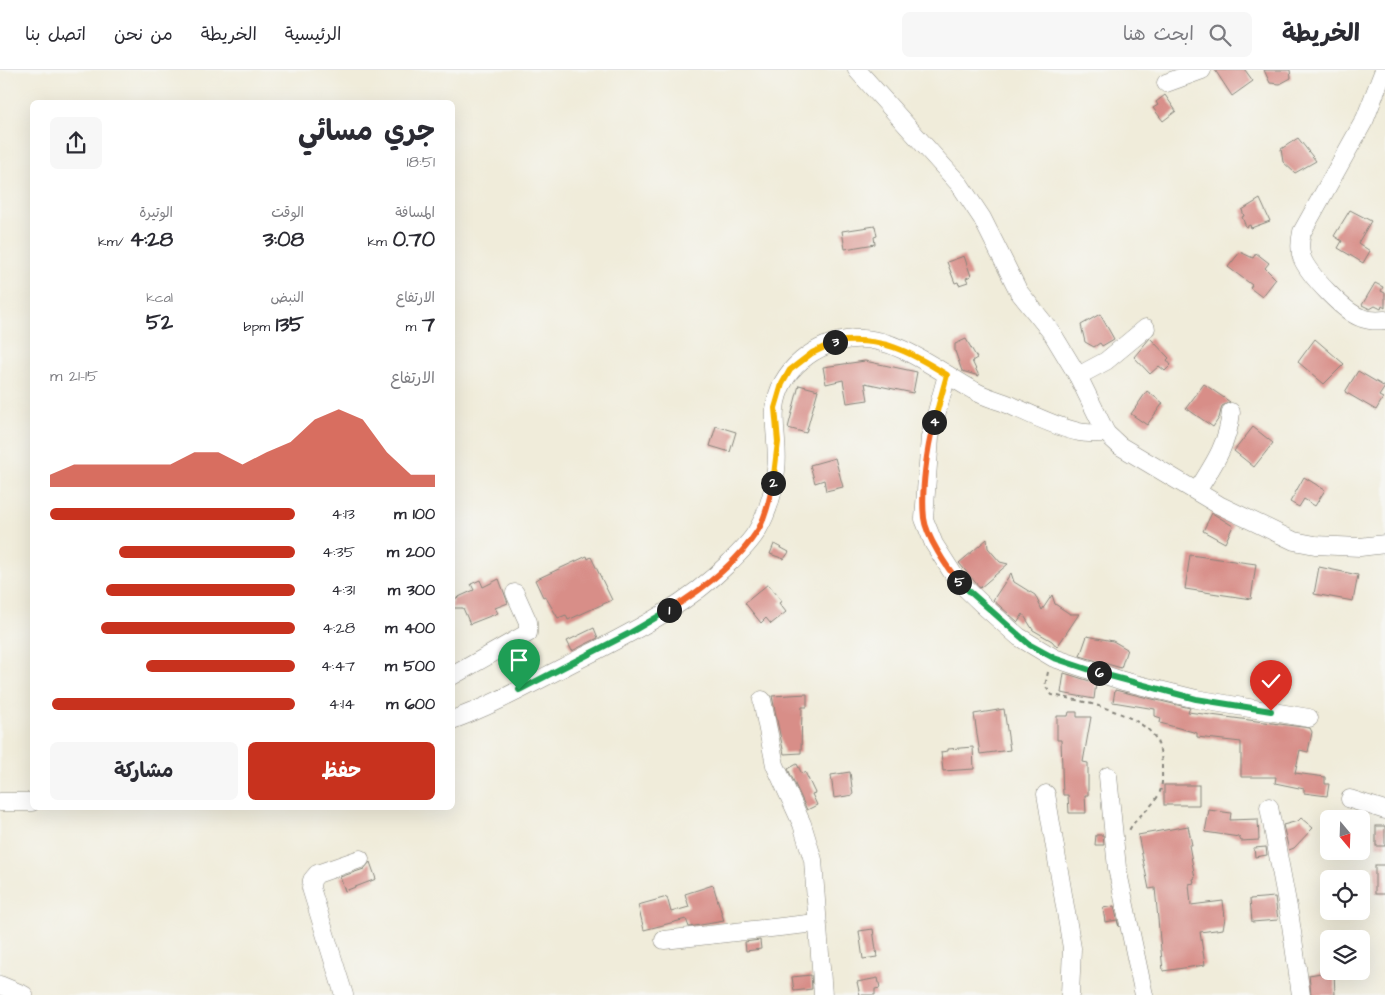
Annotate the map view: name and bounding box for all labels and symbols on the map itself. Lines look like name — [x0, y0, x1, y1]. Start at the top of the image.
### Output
pin: 3 — [822, 330, 848, 354]
pin: 4 — [922, 410, 946, 434]
pin: 2 — [760, 470, 786, 496]
pin: 5 — [946, 570, 972, 594]
pin: 1 — [656, 598, 682, 622]
pin — [498, 639, 540, 690]
pin: 6 — [1086, 660, 1112, 686]
pin — [1250, 660, 1292, 711]
north arrow — [1320, 810, 1370, 860]

